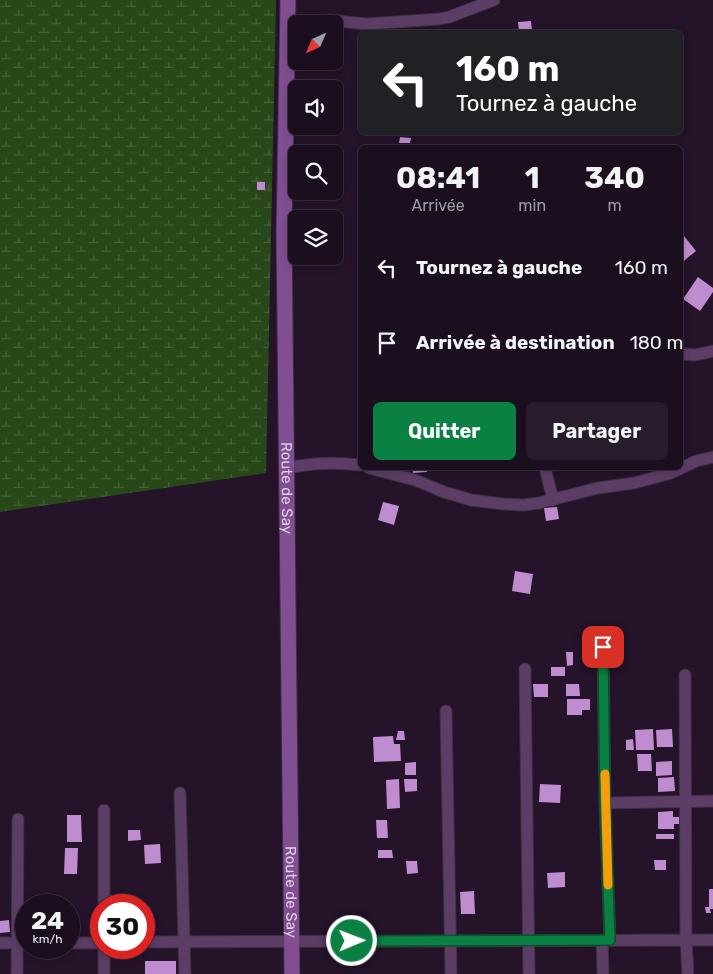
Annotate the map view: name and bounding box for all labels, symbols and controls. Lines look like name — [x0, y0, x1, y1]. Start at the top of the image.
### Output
north arrow — [288, 15, 342, 70]
map controls — [288, 15, 343, 265]
text: 160 m — [456, 48, 560, 90]
icon: left — [373, 50, 438, 115]
button: sound — [288, 80, 343, 135]
text: Tournez à gauche — [456, 90, 637, 117]
button: search — [288, 145, 343, 200]
text: 08:41 — [396, 160, 480, 196]
text: 1 — [525, 160, 540, 196]
text: 340 — [584, 160, 645, 196]
text: Arrivée — [412, 196, 465, 215]
text: min — [518, 196, 546, 215]
text: m — [607, 196, 622, 215]
button: layers — [288, 210, 343, 265]
icon: left — [373, 254, 401, 282]
text: Tournez à gauche — [416, 256, 582, 279]
text: 160 m — [615, 256, 668, 279]
icon: arrive — [373, 329, 401, 357]
text: Arrivée à destination — [416, 331, 615, 354]
text: 180 m — [630, 331, 683, 354]
button: Quitter — [373, 402, 516, 460]
button: Partager — [526, 402, 668, 460]
street label: Route de Say — [277, 442, 296, 534]
pin — [582, 626, 624, 668]
icon: arrive — [589, 633, 617, 661]
street label: Route de Say — [282, 846, 301, 938]
speed limit sign: 30 — [90, 894, 155, 959]
text: 24 — [31, 906, 64, 935]
position arrow — [325, 914, 377, 966]
text: km/h — [33, 932, 62, 946]

